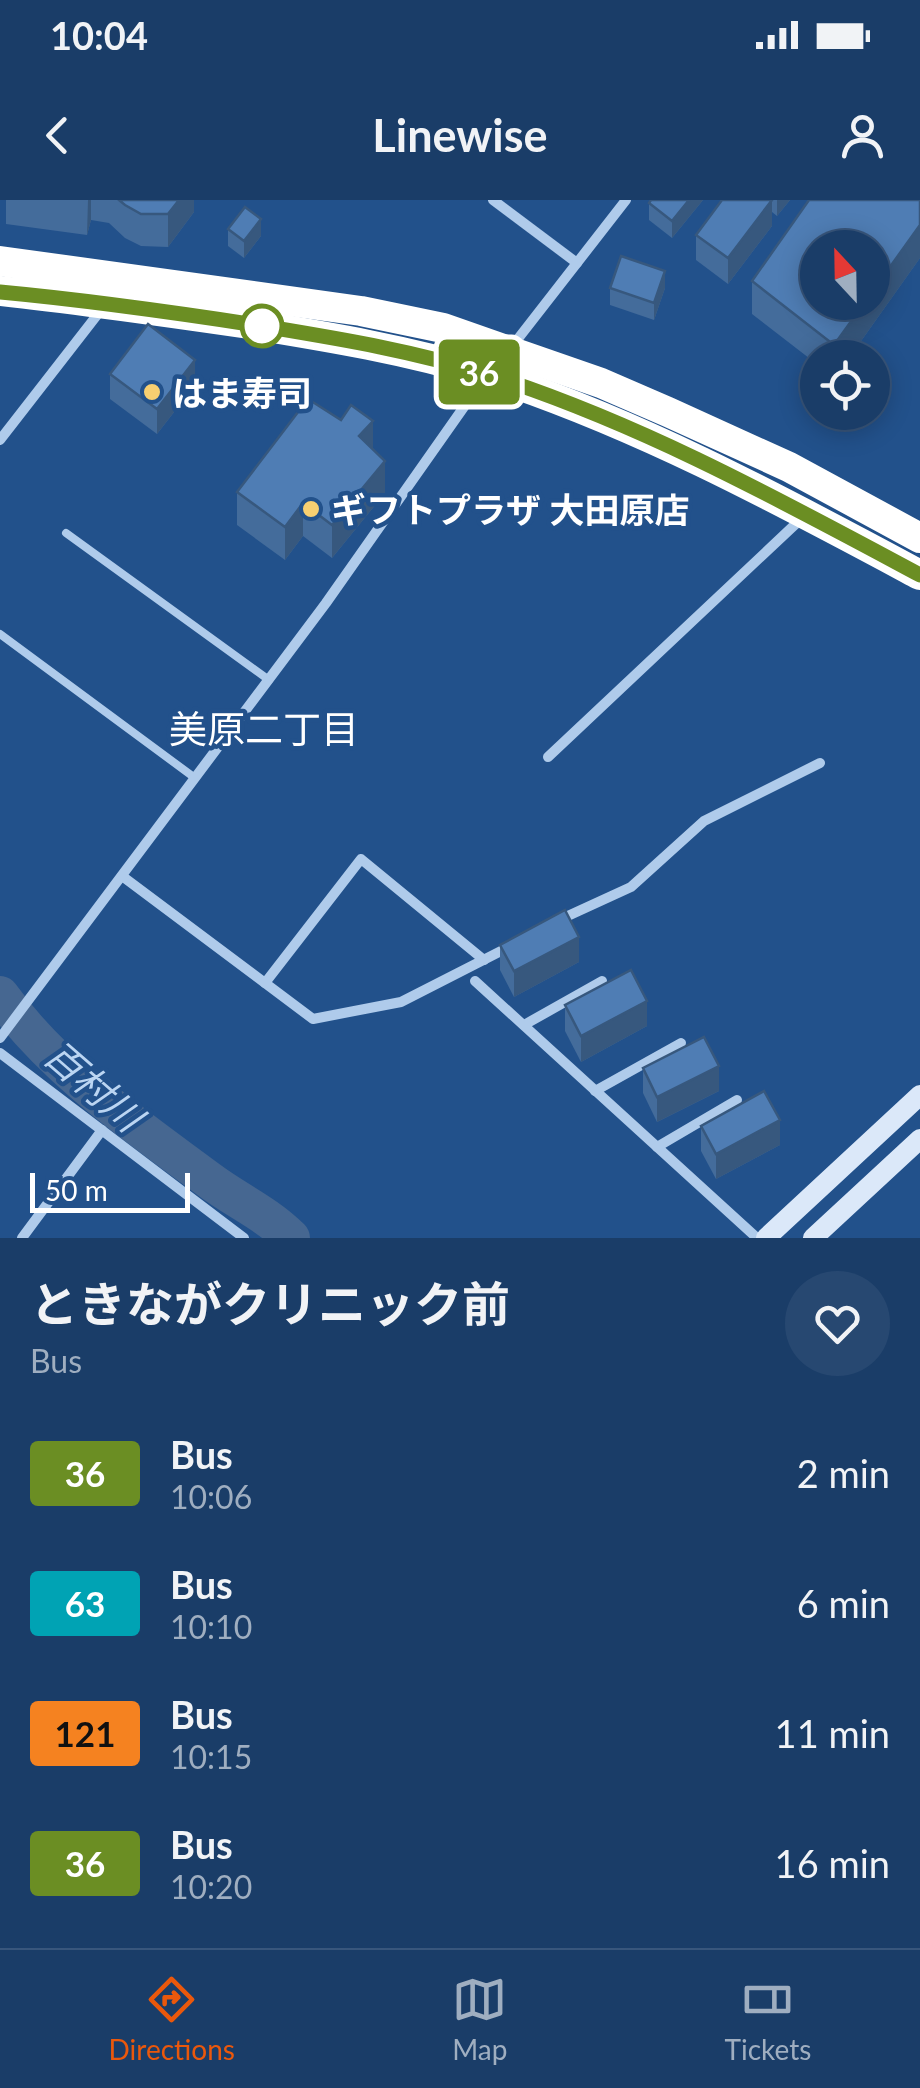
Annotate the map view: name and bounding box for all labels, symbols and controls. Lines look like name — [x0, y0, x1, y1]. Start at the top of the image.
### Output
text: 10:04 — [50, 12, 148, 58]
icon: back — [30, 108, 85, 163]
text: Linewise — [372, 108, 548, 162]
icon: person — [835, 108, 890, 163]
north arrow — [800, 230, 890, 320]
map controls — [800, 230, 890, 430]
unlabelled marker — [241, 305, 283, 347]
line badge: 36 — [434, 340, 524, 404]
button: locate — [800, 340, 890, 430]
text: 36 — [459, 351, 499, 393]
place label: はま寿司 — [172, 371, 312, 413]
marker: はま寿司 — [141, 381, 163, 403]
place label: ギフトプラザ 大田原店 — [331, 488, 690, 530]
marker: ギフトプラザ 大田原店 — [300, 498, 322, 520]
district label: 美原二丁目 — [169, 705, 359, 751]
water label: 百村川 — [36, 1030, 155, 1142]
scale bar — [30, 1168, 190, 1213]
text: 50 m — [45, 1173, 108, 1207]
button: heart — [785, 1271, 890, 1376]
text: ときながクリニック前 — [30, 1275, 510, 1332]
text: Bus — [30, 1341, 82, 1380]
text: Bus — [170, 1431, 233, 1477]
text: 2 min — [797, 1450, 890, 1496]
text: 36 — [65, 1452, 105, 1494]
text: 10:06 — [170, 1477, 252, 1516]
text: Bus — [170, 1561, 233, 1607]
text: 6 min — [797, 1580, 890, 1626]
text: 63 — [65, 1582, 105, 1624]
text: 10:10 — [170, 1607, 252, 1646]
text: Bus — [170, 1691, 233, 1737]
text: 11 min — [775, 1710, 890, 1756]
text: 121 — [55, 1712, 115, 1754]
text: 10:15 — [170, 1737, 252, 1776]
text: Bus — [170, 1821, 233, 1867]
text: 16 min — [775, 1840, 890, 1886]
text: 36 — [65, 1842, 105, 1884]
text: 10:20 — [170, 1867, 252, 1906]
tab: Directions — [109, 1972, 235, 2066]
tab: Map — [452, 1972, 507, 2066]
tab: Tickets — [725, 1972, 811, 2066]

